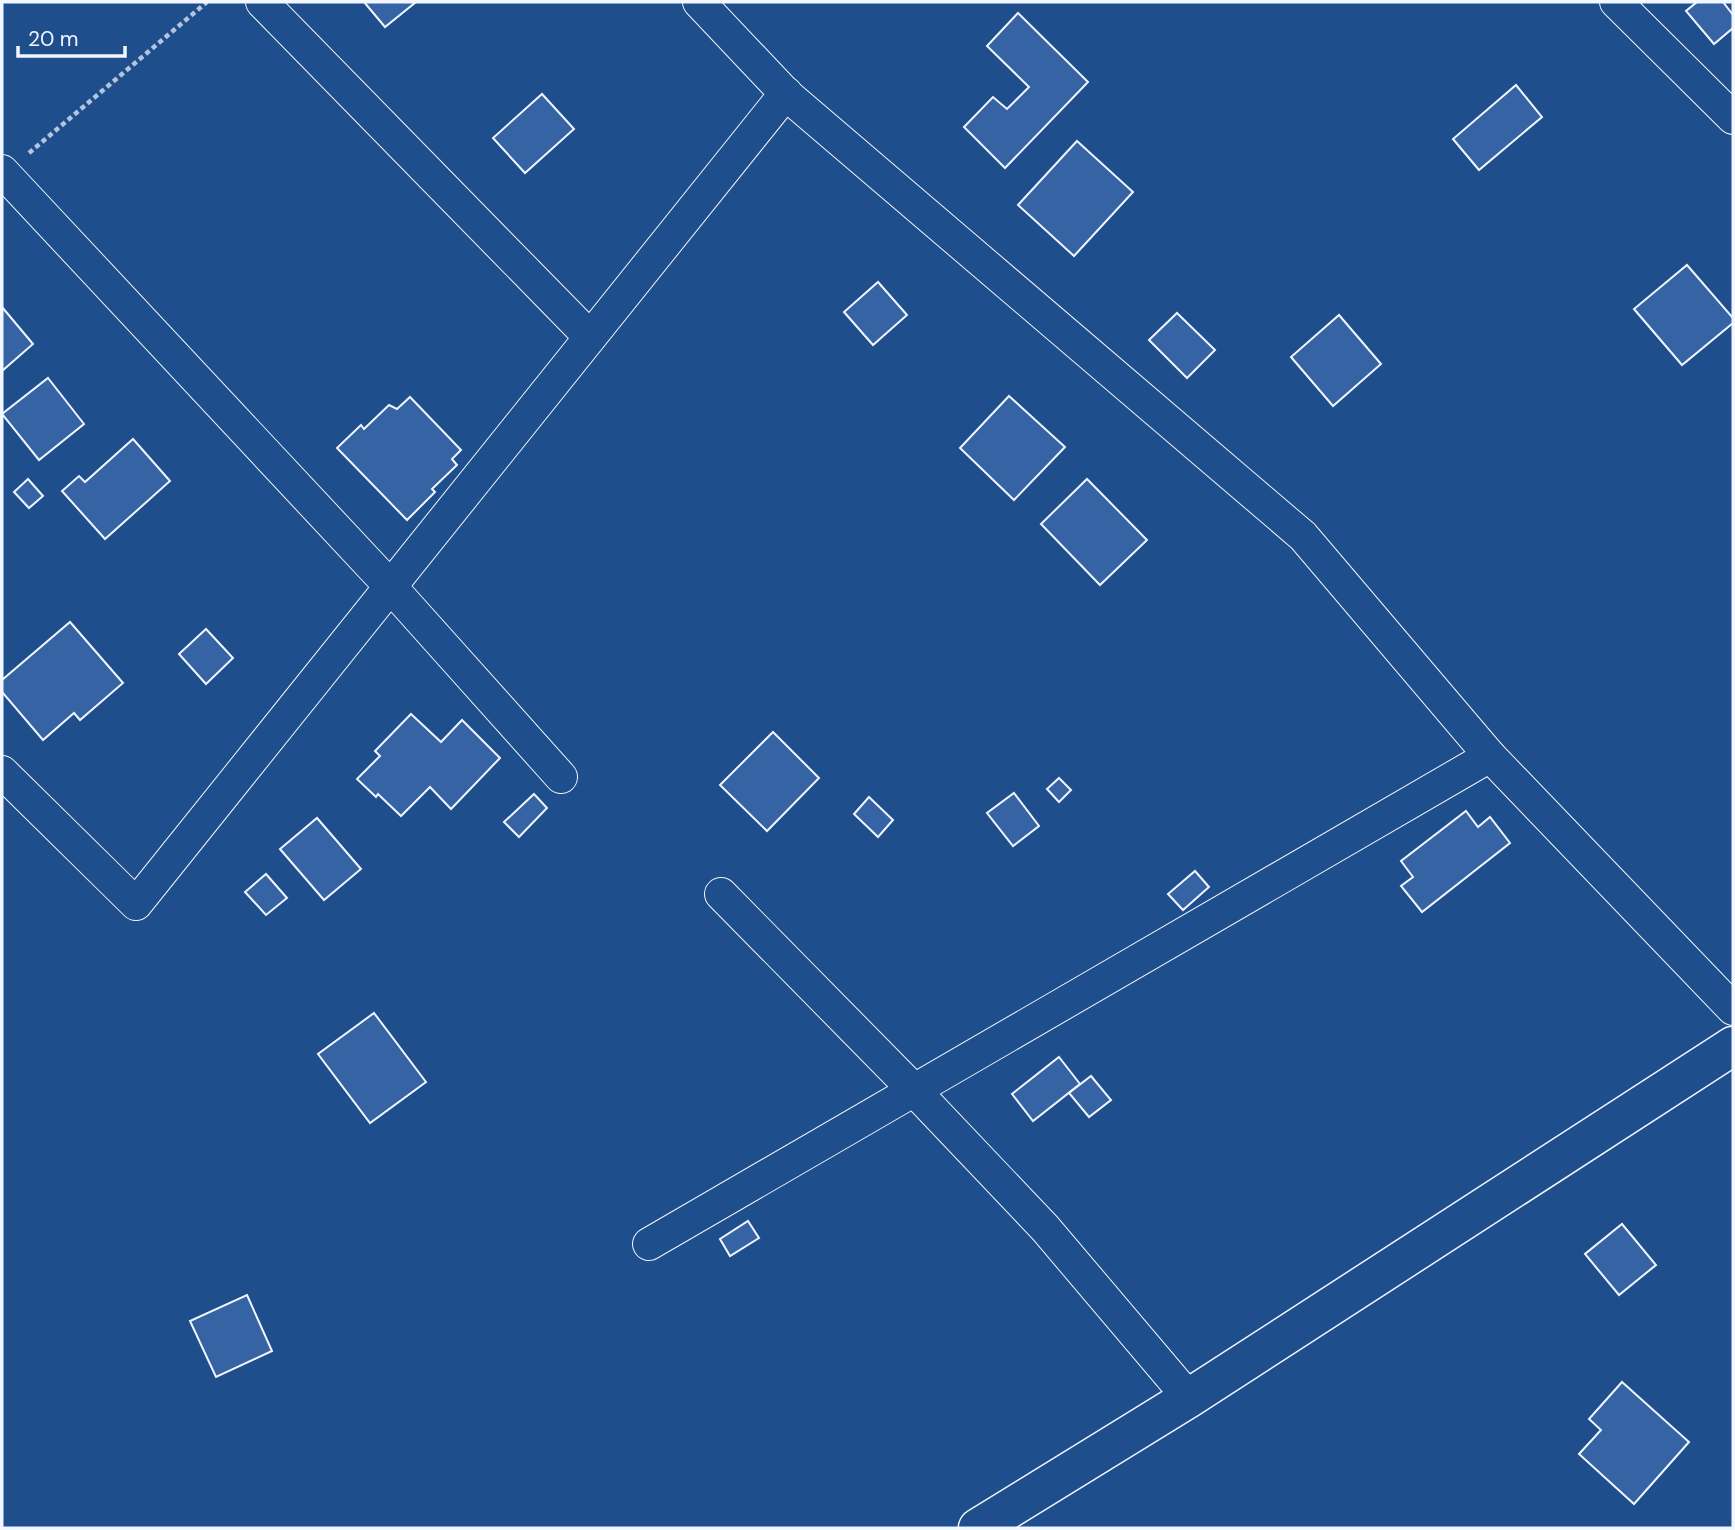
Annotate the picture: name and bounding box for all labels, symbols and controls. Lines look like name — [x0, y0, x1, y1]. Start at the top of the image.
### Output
scale bar — [18, 14, 124, 58]
text: 20 m — [28, 25, 79, 53]

